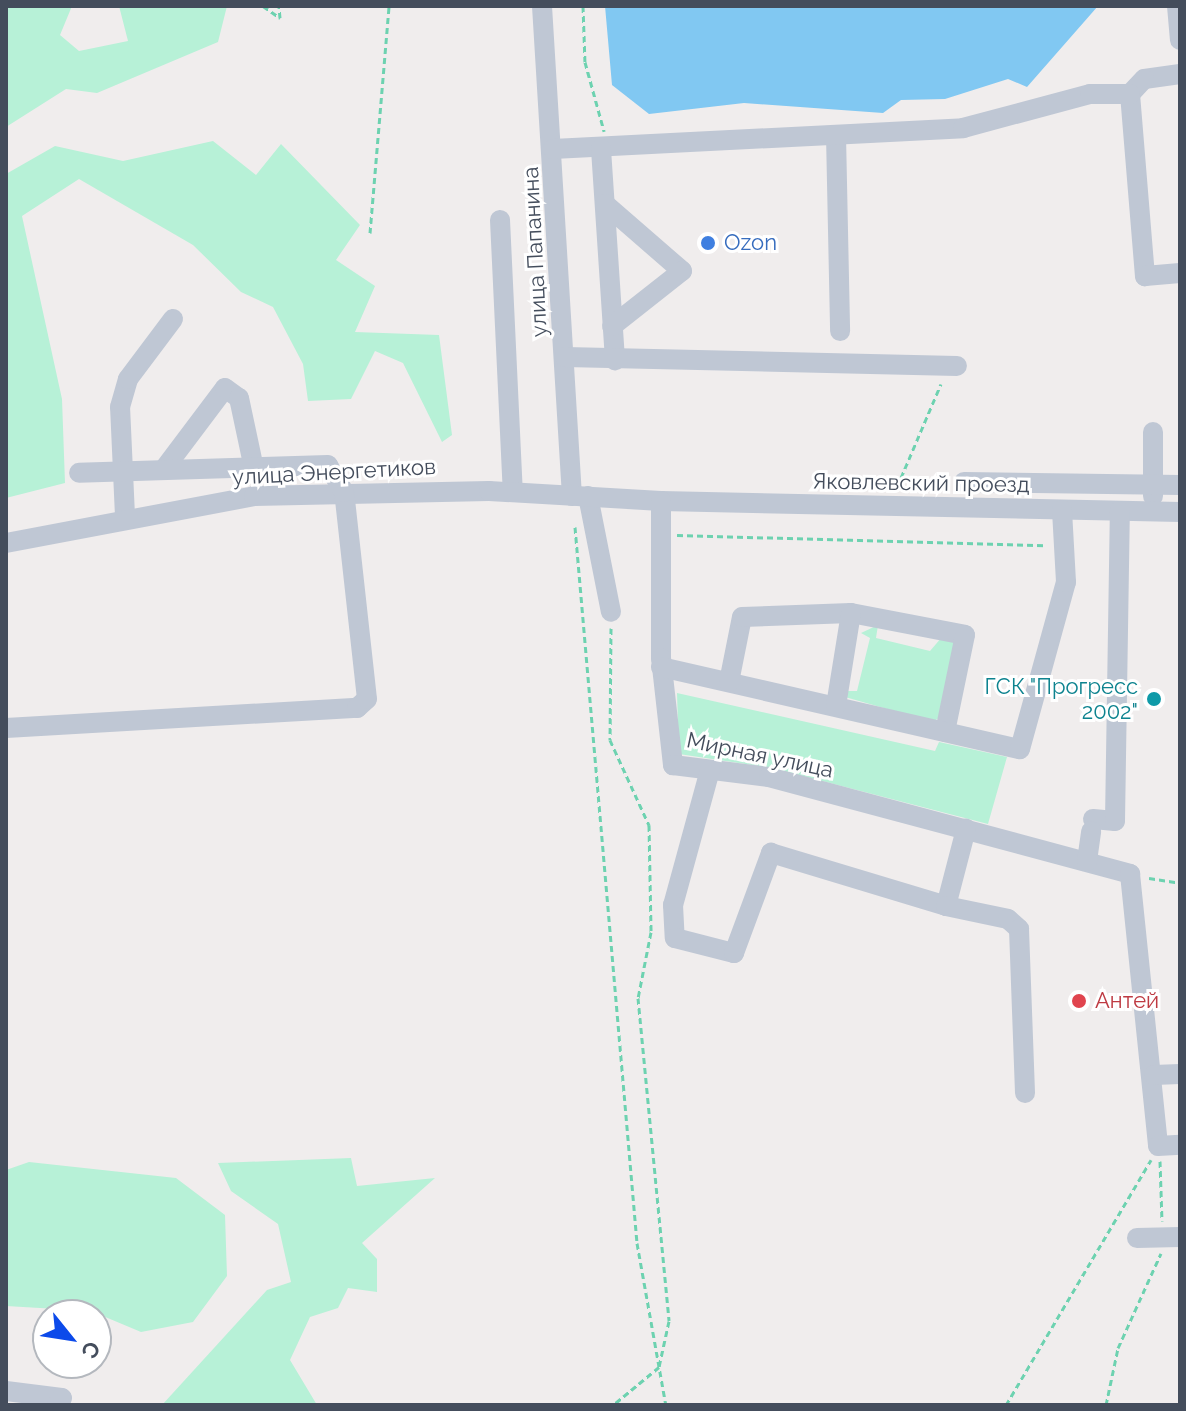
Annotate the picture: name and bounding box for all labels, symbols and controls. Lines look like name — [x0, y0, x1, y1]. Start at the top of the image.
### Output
street label: улица Папанина — [517, 166, 553, 338]
place label: Ozon — [724, 230, 777, 256]
marker: Ozon — [699, 234, 717, 252]
street label: улица Энергетиков — [231, 453, 437, 491]
street label: Яковлевский проезд — [812, 468, 1030, 498]
place label: ГСК "Прогресс 2002" — [984, 673, 1138, 724]
marker: ГСК "Прогресс 2002" — [1145, 690, 1163, 708]
street label: Мирная улица — [684, 726, 836, 784]
place label: Антей — [1095, 988, 1159, 1014]
marker: Антей — [1070, 992, 1088, 1010]
north arrow — [32, 1299, 112, 1379]
text: С — [76, 1337, 106, 1363]

